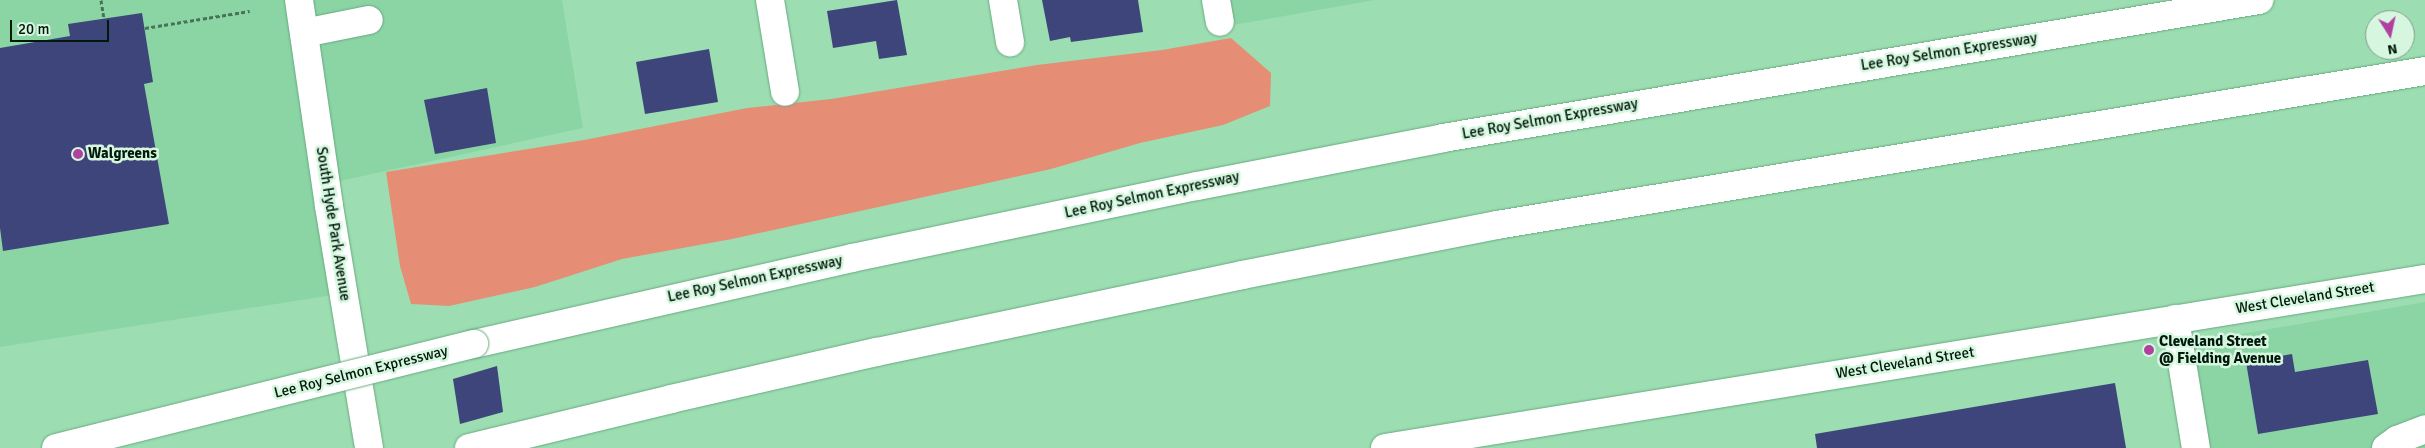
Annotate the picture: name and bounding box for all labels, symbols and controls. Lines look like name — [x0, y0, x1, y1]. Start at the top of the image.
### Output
scale bar — [12, 10, 111, 42]
north arrow — [2365, 10, 2415, 60]
text: 20 m — [18, 20, 49, 38]
street label: Lee Roy Selmon Expressway — [1860, 29, 2038, 75]
text: N — [2386, 40, 2399, 58]
street label: Lee Roy Selmon Expressway — [1461, 95, 1639, 143]
place label: Walgreens — [88, 145, 157, 163]
street label: South Hyde Park Avenue — [312, 146, 354, 302]
marker: Walgreens — [72, 148, 84, 160]
street label: Lee Roy Selmon Expressway — [1063, 168, 1241, 222]
street label: Lee Roy Selmon Expressway — [666, 252, 844, 306]
street label: West Cleveland Street — [2234, 278, 2376, 318]
place label: Cleveland Street @ Fielding Avenue — [2159, 332, 2281, 367]
street label: Lee Roy Selmon Expressway — [272, 342, 450, 402]
street label: West Cleveland Street — [1834, 343, 1976, 383]
marker: Cleveland Street @ Fielding Avenue — [2143, 344, 2155, 356]

